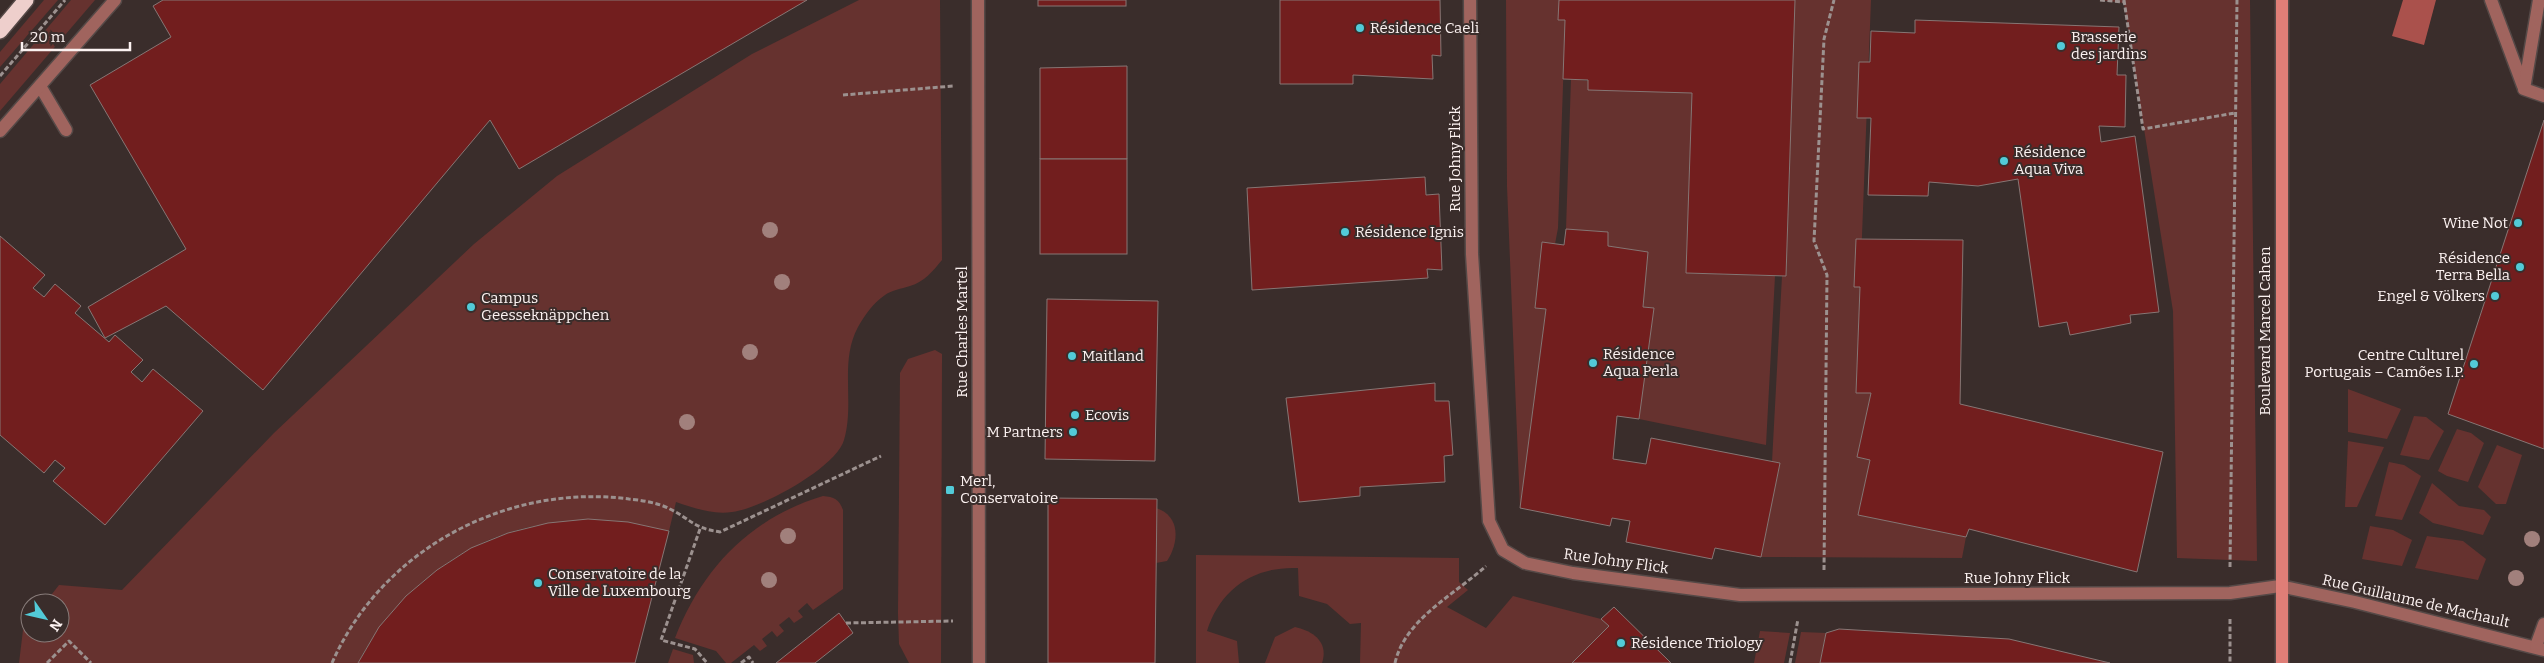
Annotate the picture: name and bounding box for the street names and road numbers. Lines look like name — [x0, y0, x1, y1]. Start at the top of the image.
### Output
street label: Rue Johny Flick — [1446, 106, 1464, 212]
street label: Boulevard Marcel Cahen — [2256, 246, 2274, 415]
street label: Rue Charles Martel — [953, 266, 971, 398]
street label: Rue Johny Flick — [1562, 545, 1670, 577]
street label: Rue Johny Flick — [1964, 569, 2070, 587]
street label: Rue Guillaume de Machault — [2321, 571, 2512, 631]

